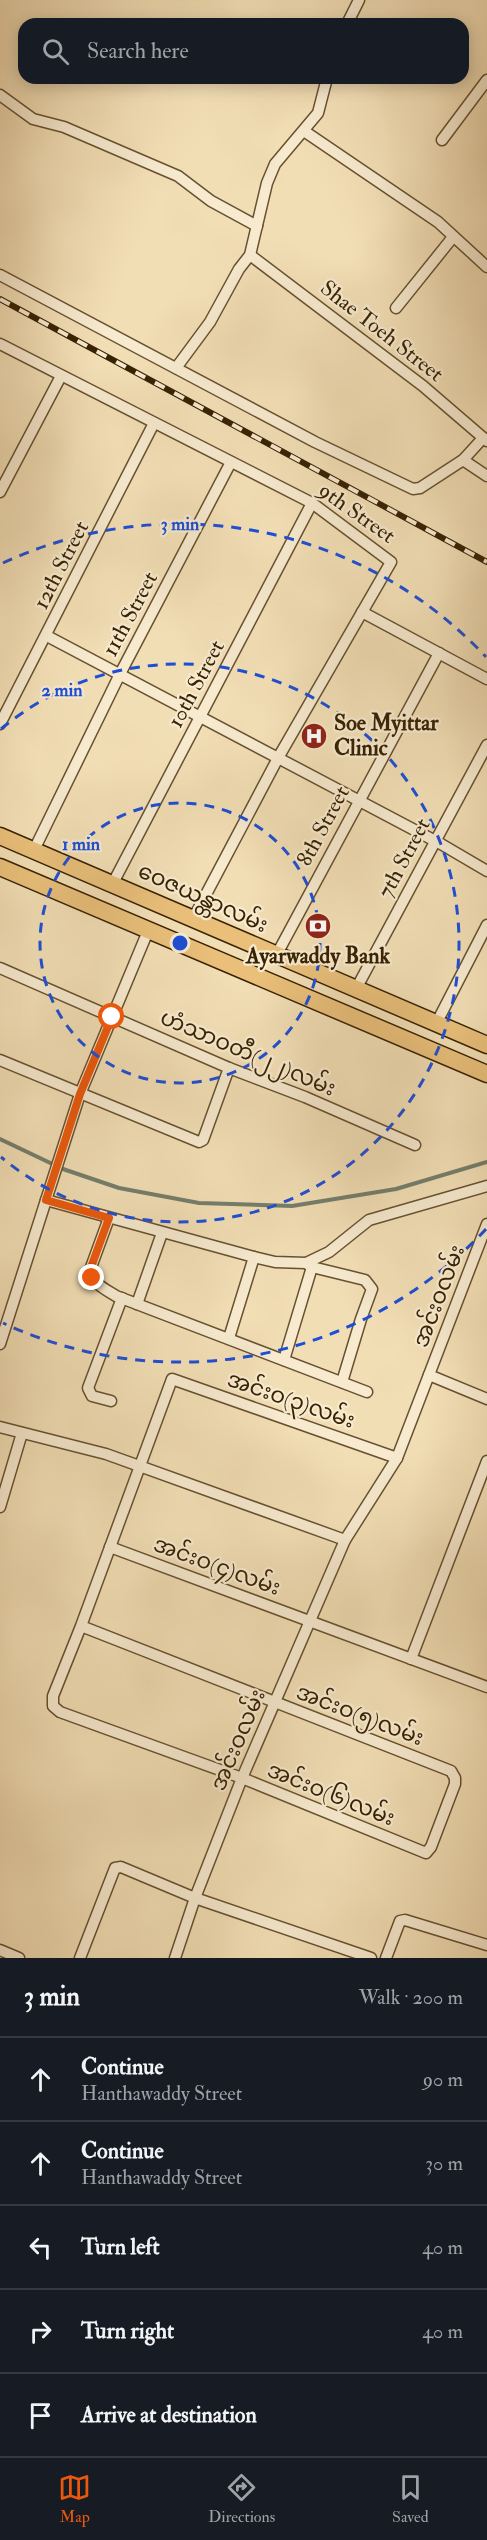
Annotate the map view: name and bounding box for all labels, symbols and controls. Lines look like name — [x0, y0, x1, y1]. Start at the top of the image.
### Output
search box — [18, 18, 469, 84]
icon: search — [39, 35, 72, 68]
text: Search here — [87, 37, 189, 65]
street label: Shae Toeh Street — [315, 274, 449, 388]
street label: 9th Street — [311, 475, 401, 550]
text: 3 min — [161, 513, 200, 536]
street label: 12th Street — [27, 516, 95, 614]
street label: 11th Street — [96, 567, 164, 661]
street label: 10th Street — [161, 635, 231, 733]
text: 2 min — [42, 679, 83, 702]
place label: Soe Myittar Clinic — [334, 709, 439, 762]
hospital icon: Soe Myittar Clinic — [299, 721, 329, 751]
street label: 8th Street — [290, 781, 356, 871]
street label: 7th Street — [371, 813, 437, 903]
text: 1 min — [62, 833, 101, 856]
street label: ဝေဇယန္တာလမ်း — [132, 855, 273, 942]
bank icon: Ayarwaddy Bank — [303, 911, 333, 941]
centre of rings — [170, 933, 190, 953]
place label: Ayarwaddy Bank — [245, 942, 391, 971]
street label: ဟံသာဝတီ(၂၂)လမ်း — [155, 1002, 341, 1105]
route start — [98, 1003, 124, 1029]
street label: အင်းဝလမ်း — [405, 1240, 471, 1351]
route end — [78, 1264, 104, 1290]
street label: အင်းဝ(၃)လမ်း — [223, 1363, 359, 1438]
street label: အင်းဝ(၄)လမ်း — [149, 1528, 285, 1605]
street label: အင်းဝ(၅)လမ်း — [291, 1676, 428, 1755]
street label: အင်းဝလမ်း — [202, 1684, 272, 1795]
street label: အင်းဝ(၆)လမ်း — [263, 1754, 400, 1832]
text: 3 min — [24, 1981, 80, 2013]
text: Walk · 200 m — [359, 1985, 463, 2010]
text: Continue — [81, 2053, 164, 2081]
icon: ahead — [24, 2063, 57, 2096]
text: 90 m — [423, 2067, 463, 2092]
text: Hanthawaddy Street — [81, 2081, 242, 2106]
text: Continue — [81, 2137, 164, 2165]
icon: ahead — [24, 2147, 57, 2180]
text: 30 m — [425, 2151, 463, 2176]
text: Hanthawaddy Street — [81, 2165, 242, 2190]
icon: left — [24, 2231, 57, 2264]
text: Turn left — [81, 2233, 160, 2261]
text: 40 m — [422, 2235, 463, 2260]
icon: right — [24, 2315, 57, 2348]
text: Turn right — [81, 2317, 174, 2345]
text: 40 m — [422, 2319, 463, 2344]
icon: arrive — [24, 2399, 57, 2432]
text: Arrive at destination — [81, 2401, 257, 2429]
tab: Map — [58, 2471, 91, 2527]
tab: Directions — [208, 2471, 275, 2527]
tab: Saved — [392, 2471, 429, 2527]

